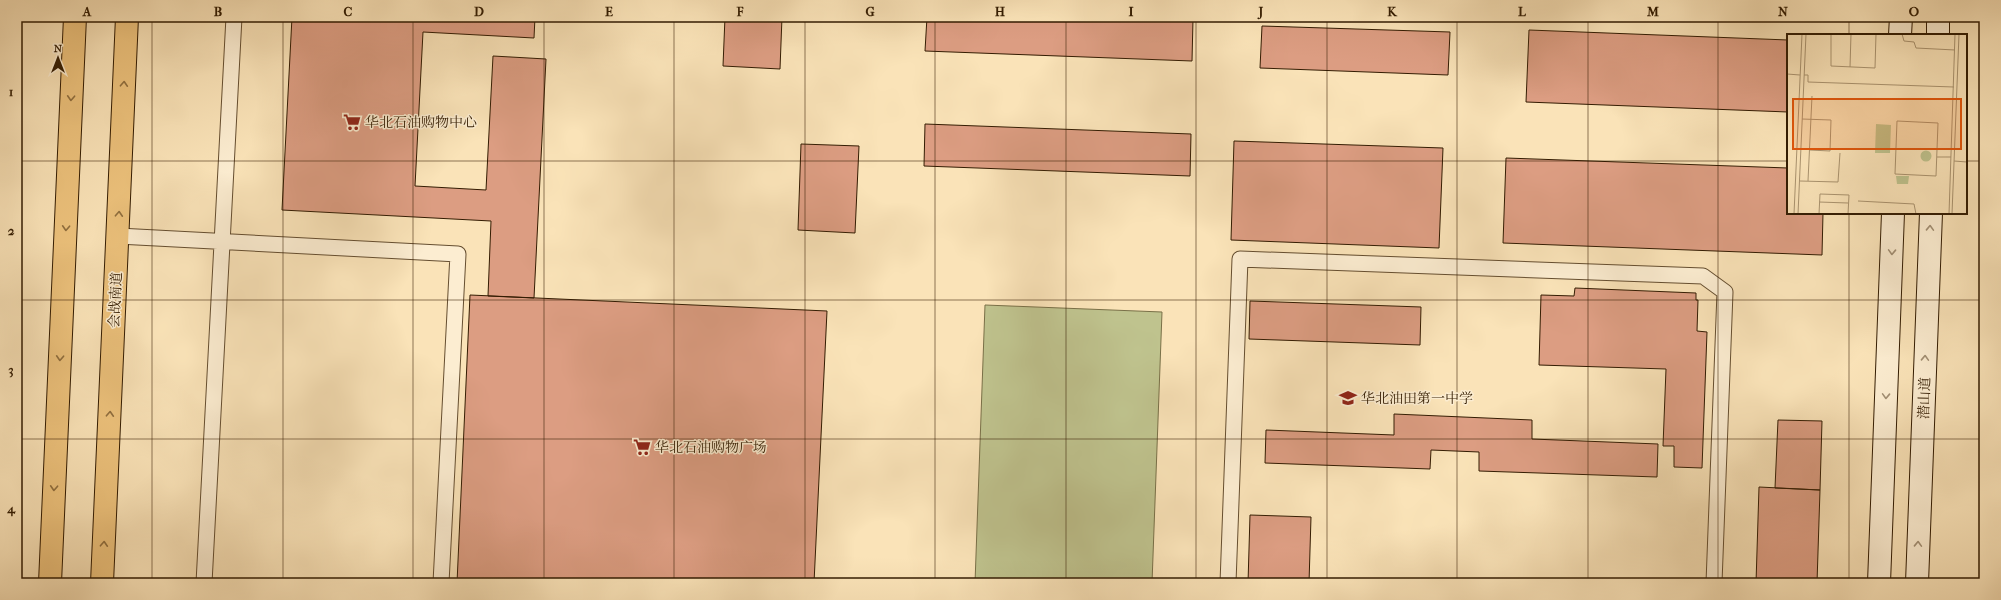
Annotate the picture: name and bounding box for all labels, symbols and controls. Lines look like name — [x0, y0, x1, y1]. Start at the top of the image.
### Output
text: A — [82, 4, 92, 19]
text: B — [214, 4, 223, 19]
text: C — [344, 4, 353, 19]
text: D — [474, 4, 484, 19]
text: E — [605, 4, 613, 19]
text: F — [736, 4, 744, 19]
text: G — [865, 4, 875, 19]
text: H — [995, 4, 1006, 19]
text: I — [1128, 4, 1134, 19]
text: J — [1257, 4, 1264, 20]
text: K — [1387, 4, 1398, 19]
text: L — [1518, 4, 1527, 19]
text: M — [1646, 4, 1659, 19]
text: N — [1778, 4, 1788, 19]
text: O — [1909, 4, 1919, 19]
inset map — [1787, 34, 1967, 214]
north arrow — [38, 38, 78, 78]
text: N — [54, 42, 63, 55]
one-way arrow — [120, 81, 129, 88]
text: 1 — [9, 84, 14, 99]
one-way arrow — [67, 95, 76, 101]
supermarket icon: 华北石油购物中心 — [342, 112, 362, 132]
place label: 华北石油购物中心 — [365, 114, 477, 131]
one-way arrow — [114, 211, 123, 217]
text: 2 — [8, 223, 15, 238]
one-way arrow — [62, 225, 70, 231]
one-way arrow — [1926, 225, 1935, 231]
one-way arrow — [1888, 249, 1896, 255]
street label: 会战南道 — [106, 272, 125, 328]
one-way arrow — [56, 355, 64, 361]
one-way arrow — [1921, 355, 1930, 361]
text: 3 — [8, 362, 14, 378]
street label: 潜山道 — [1915, 377, 1934, 419]
school or university icon: 华北油田第一中学 — [1338, 388, 1358, 408]
place label: 华北油田第一中学 — [1361, 390, 1473, 407]
one-way arrow — [1882, 393, 1891, 399]
one-way arrow — [105, 411, 114, 417]
supermarket icon: 华北石油购物广场 — [632, 437, 652, 457]
place label: 华北石油购物广场 — [655, 439, 767, 456]
one-way arrow — [50, 485, 59, 491]
text: 4 — [6, 501, 16, 517]
one-way arrow — [99, 541, 108, 547]
one-way arrow — [1914, 541, 1923, 547]

